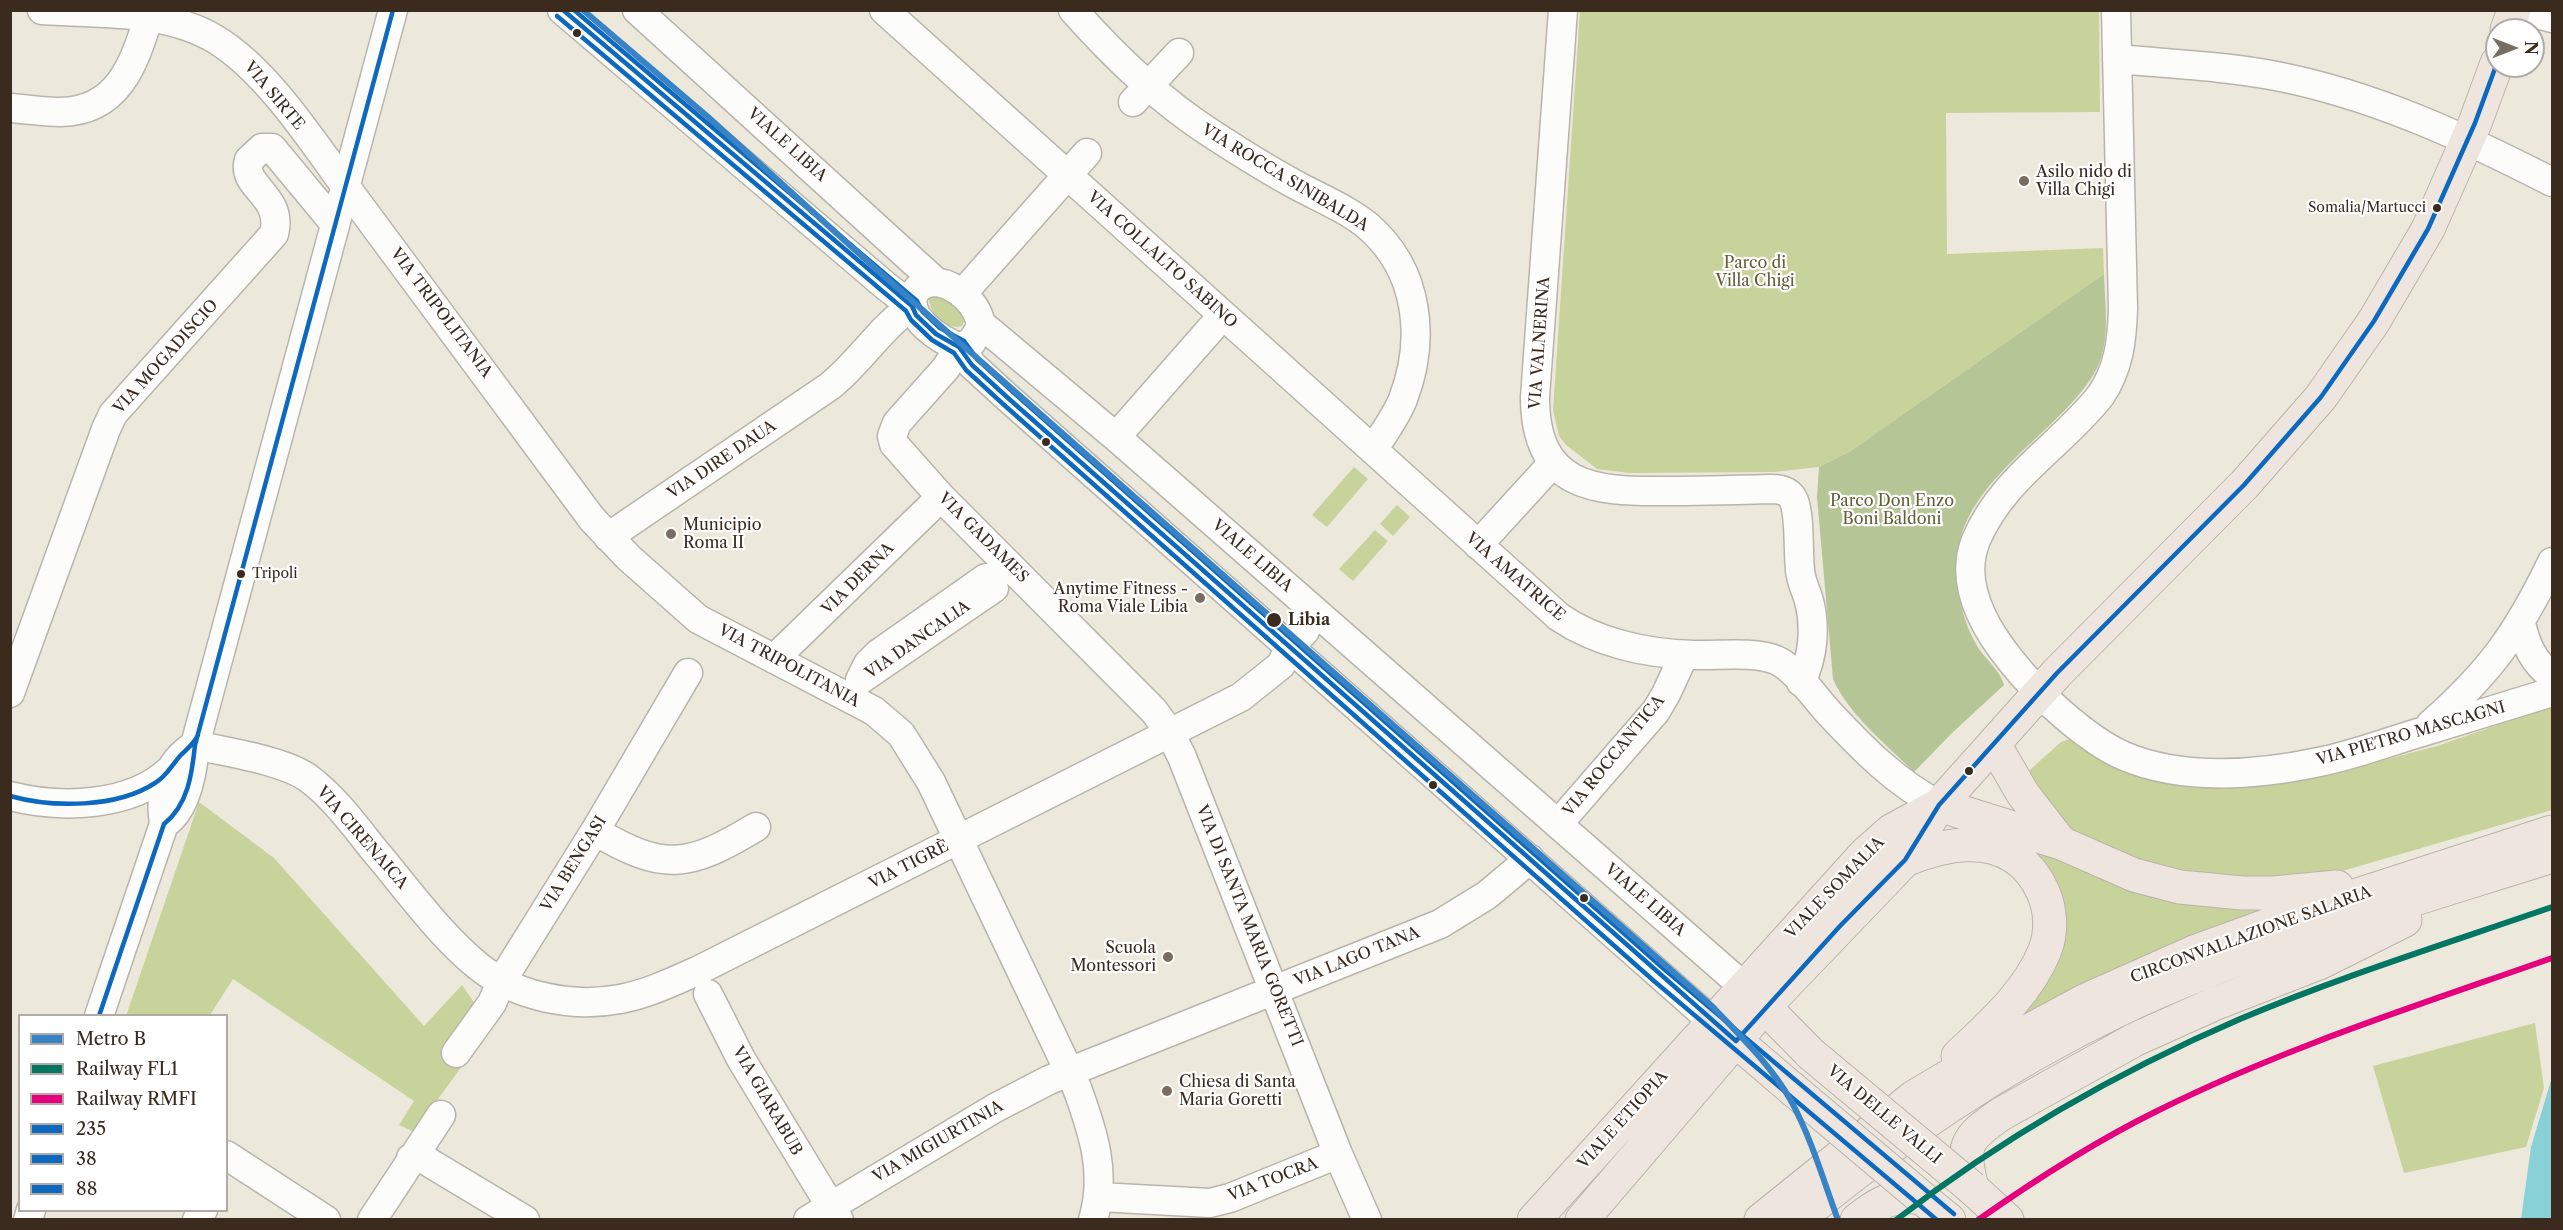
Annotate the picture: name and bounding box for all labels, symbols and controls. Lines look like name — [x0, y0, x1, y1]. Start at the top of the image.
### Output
north arrow — [2485, 18, 2545, 78]
unlabelled marker — [571, 27, 583, 39]
text: N — [2521, 41, 2541, 55]
street label: VIA SIRTE — [240, 58, 308, 134]
street label: VIALE LIBIA — [743, 104, 831, 186]
street label: VIA ROCCA SINIBALDA — [1198, 120, 1372, 236]
place label: Asilo nido di Villa Chigi — [2036, 162, 2132, 200]
marker: Asilo nido di Villa Chigi — [2017, 174, 2031, 188]
street label: VIA COLLALTO SABINO — [1083, 188, 1241, 332]
place label: Somalia/Martucci — [2308, 200, 2426, 216]
marker: Somalia/Martucci — [2431, 202, 2443, 214]
street label: VIA TRIPOLITANIA — [386, 244, 496, 382]
park label: Parco di Villa Chigi — [1715, 253, 1795, 291]
street label: VIA VALNERINA — [1526, 276, 1554, 410]
street label: VIA MOGADISCIO — [110, 296, 222, 418]
street label: VIA DIRE DAUA — [664, 417, 780, 503]
unlabelled marker — [1040, 436, 1052, 448]
street label: VIA GADAMES — [934, 489, 1032, 587]
park label: Parco Don Enzo Boni Baldoni — [1830, 491, 1954, 529]
place label: Municipio Roma II — [683, 515, 761, 553]
street label: VIALE LIBIA — [1208, 516, 1296, 596]
marker: Municipio Roma II — [664, 527, 678, 541]
street label: VIA AMATRICE — [1461, 529, 1569, 625]
street label: VIA DERNA — [818, 539, 898, 619]
place label: Tripoli — [252, 566, 297, 582]
marker: Tripoli — [235, 568, 247, 580]
place label: Anytime Fitness - Roma Viale Libia — [1054, 579, 1188, 617]
marker: Anytime Fitness - Roma Viale Libia — [1193, 591, 1207, 605]
street label: VIA DANCALIA — [862, 597, 974, 683]
place label: Libia — [1288, 610, 1330, 630]
marker: Libia — [1265, 611, 1283, 629]
street label: VIA TRIPOLITANIA — [715, 621, 863, 711]
street label: VIA ROCCANTICA — [1559, 692, 1669, 820]
street label: VIA PIETRO MASCAGNI — [2314, 698, 2508, 770]
unlabelled marker — [1963, 765, 1975, 777]
unlabelled marker — [1427, 779, 1439, 791]
street label: VIA CIRENAICA — [312, 783, 412, 893]
street label: VIA DI SANTA MARIA GORETTI — [1192, 802, 1306, 1050]
street label: VIA BENGASI — [537, 813, 611, 915]
street label: VIALE SOMALIA — [1781, 833, 1889, 943]
street label: VIA TIGRÈ — [866, 837, 952, 893]
street label: VIALE LIBIA — [1601, 860, 1689, 940]
street label: CIRCONVALLAZIONE SALARIA — [2128, 882, 2374, 988]
unlabelled marker — [1578, 892, 1590, 904]
street label: VIA LAGO TANA — [1291, 923, 1423, 991]
place label: Scuola Montessori — [1070, 938, 1156, 976]
marker: Scuola Montessori — [1161, 950, 1175, 964]
legend — [18, 1014, 228, 1212]
text: Metro B — [76, 1028, 146, 1050]
street label: VIA GIARABUB — [728, 1043, 806, 1159]
text: Railway FL1 — [76, 1058, 178, 1080]
street label: VIA DELLE VALLI — [1823, 1062, 1945, 1168]
street label: VIALE ETIOPIA — [1574, 1067, 1672, 1173]
place label: Chiesa di Santa Maria Goretti — [1179, 1072, 1296, 1110]
marker: Chiesa di Santa Maria Goretti — [1160, 1084, 1174, 1098]
text: Railway RMFI — [76, 1088, 197, 1110]
street label: VIA MIGIURTINIA — [869, 1097, 1007, 1187]
text: 235 — [76, 1118, 106, 1140]
text: 38 — [76, 1148, 97, 1170]
street label: VIA TOCRA — [1225, 1154, 1321, 1206]
text: 88 — [76, 1178, 97, 1200]

